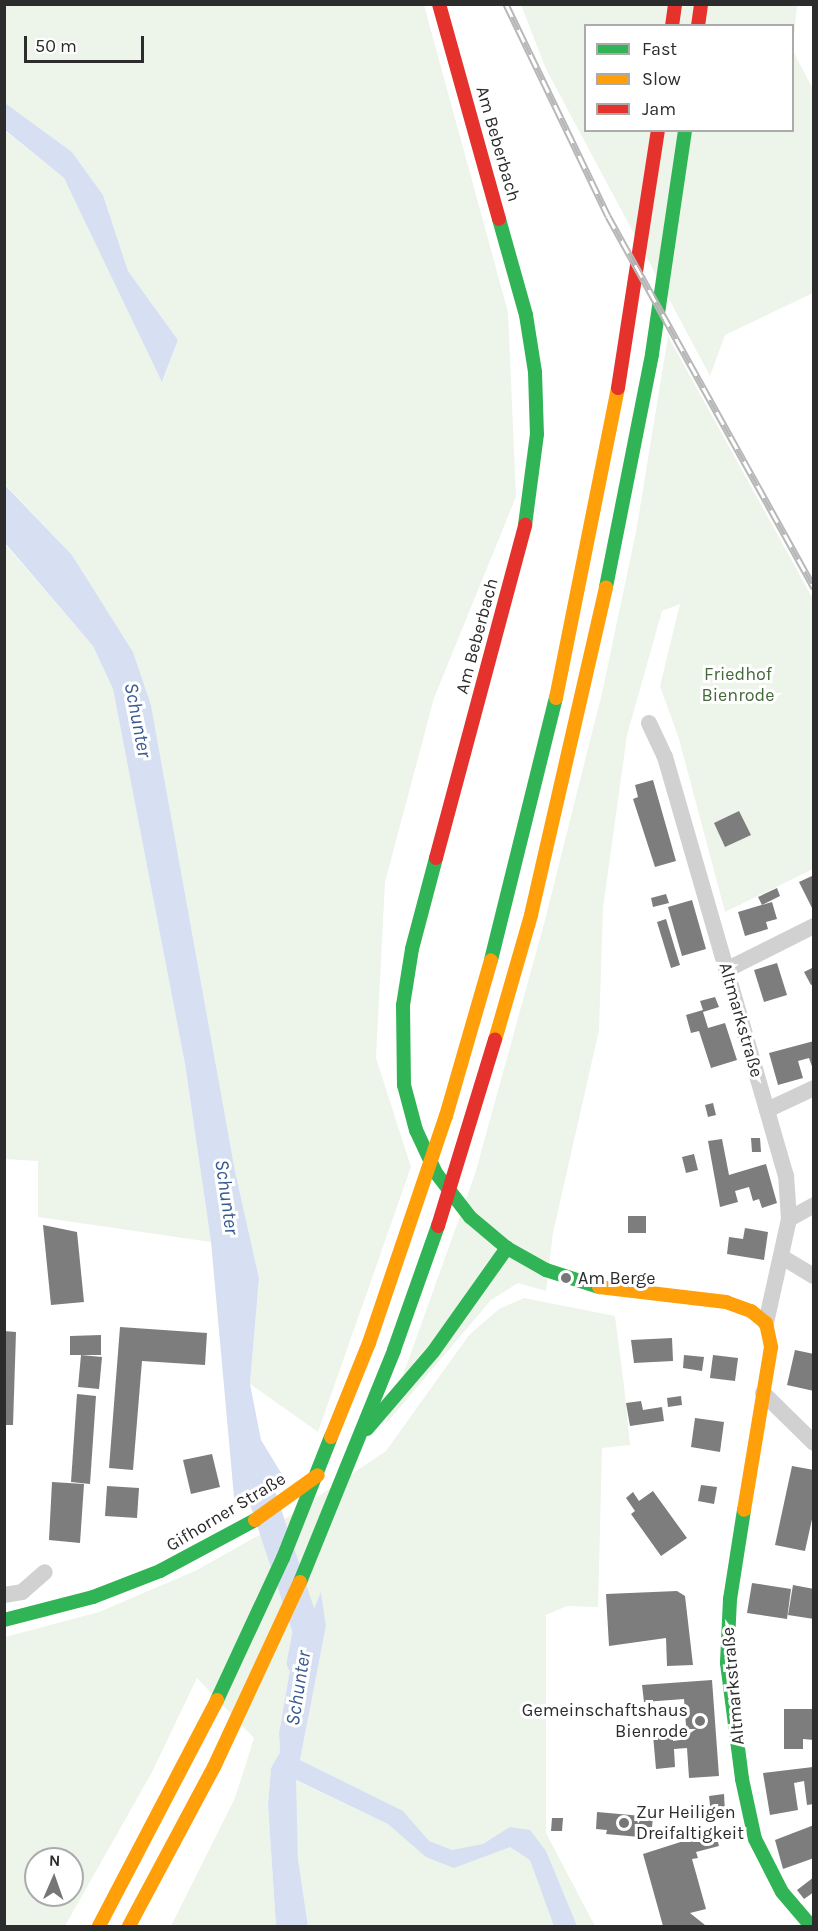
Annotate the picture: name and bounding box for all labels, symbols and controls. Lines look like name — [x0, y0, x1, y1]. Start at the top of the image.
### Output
scale bar — [27, 24, 147, 62]
legend — [584, 24, 794, 132]
text: 50 m — [35, 35, 77, 57]
text: Fast — [642, 38, 677, 60]
text: Slow — [642, 68, 681, 90]
street label: Am Beberbach — [471, 84, 525, 204]
text: Jam — [642, 98, 676, 120]
street label: Am Beberbach — [451, 576, 503, 696]
park label: Friedhof Bienrode — [702, 664, 774, 706]
water label: Schunter — [119, 681, 157, 759]
street label: Altmarkstraße — [714, 960, 768, 1080]
water label: Schunter — [210, 1158, 244, 1236]
place label: Am Berge — [578, 1267, 656, 1289]
marker: Am Berge — [559, 1271, 573, 1285]
street label: Gifhorner Straße — [162, 1468, 290, 1556]
street label: Altmarkstraße — [717, 1626, 749, 1746]
water label: Schunter — [280, 1649, 316, 1727]
place label: Gemeinschaftshaus Bienrode — [522, 1700, 688, 1742]
marker: Gemeinschaftshaus Bienrode — [693, 1714, 707, 1728]
place label: Zur Heiligen Dreifaltigkeit — [636, 1802, 744, 1844]
marker: Zur Heiligen Dreifaltigkeit — [617, 1816, 631, 1830]
north arrow — [24, 1847, 84, 1907]
text: N — [48, 1851, 61, 1870]

